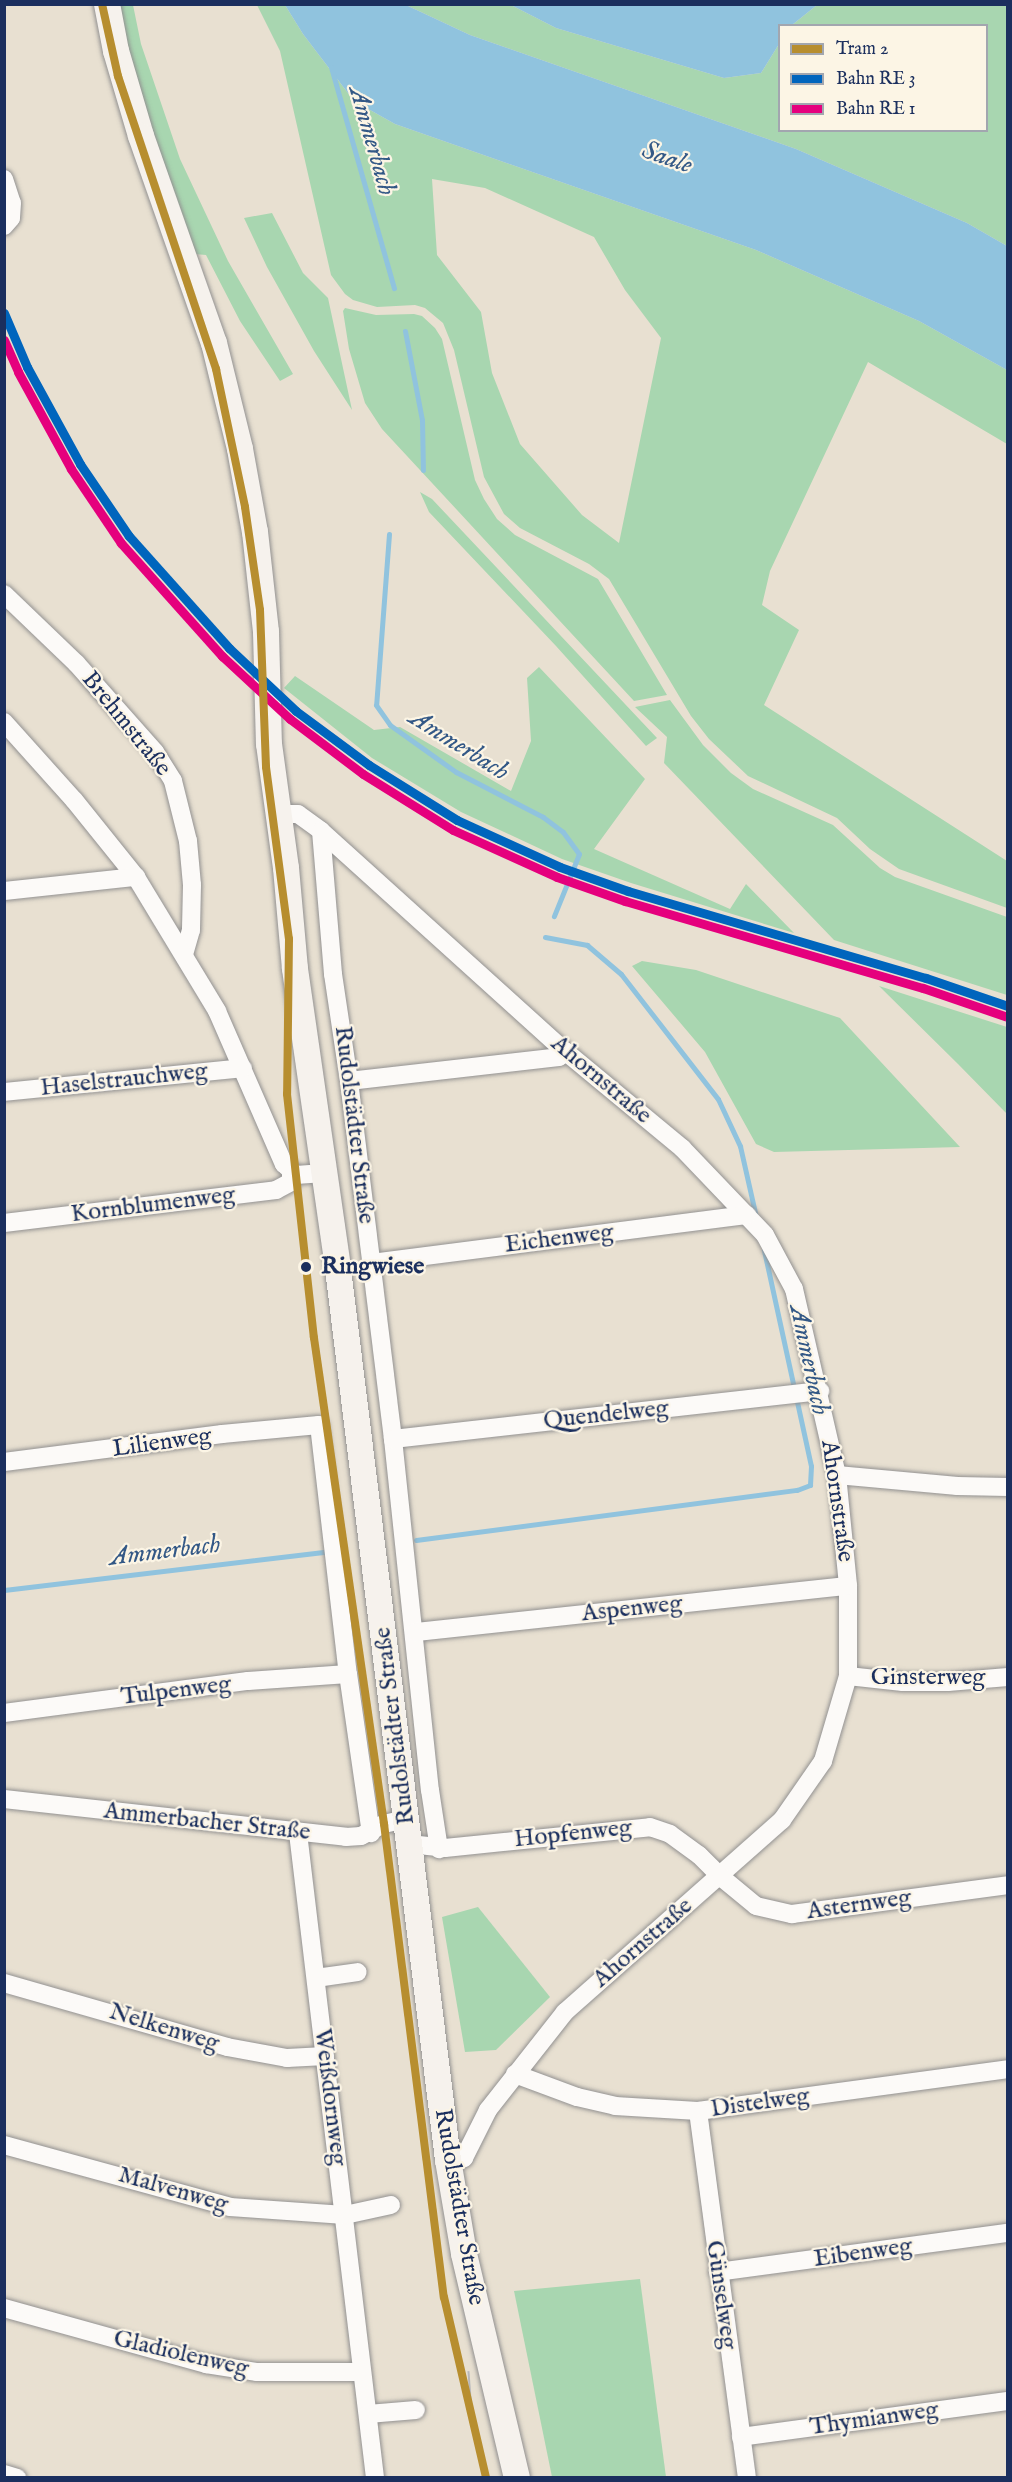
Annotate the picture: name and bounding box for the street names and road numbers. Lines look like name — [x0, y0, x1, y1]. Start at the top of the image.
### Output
street label: Brehmstraße — [75, 666, 177, 782]
street label: Rudolstädter Straße — [328, 1024, 380, 1226]
street label: Ahornstraße — [545, 1030, 657, 1130]
street label: Haselstrauchweg — [39, 1057, 209, 1103]
street label: Kornblumenweg — [69, 1181, 237, 1229]
street label: Eichenweg — [503, 1218, 615, 1260]
street label: Quendelweg — [542, 1394, 670, 1436]
street label: Lilienweg — [111, 1422, 213, 1464]
street label: Ahornstraße — [814, 1438, 860, 1564]
street label: Aspenweg — [580, 1589, 684, 1629]
street label: Rudolstädter Straße — [369, 1625, 421, 1827]
street label: Ginsterweg — [871, 1664, 985, 1692]
street label: Tulpenweg — [119, 1670, 233, 1712]
street label: Ammerbacher Straße — [102, 1797, 312, 1847]
street label: Hopfenweg — [513, 1814, 633, 1854]
street label: Asternweg — [805, 1883, 913, 1927]
street label: Ahornstraße — [587, 1892, 699, 1994]
street label: Nelkenweg — [105, 1998, 223, 2058]
street label: Weißdornweg — [307, 2027, 353, 2167]
street label: Distelweg — [709, 2082, 811, 2124]
street label: Rudolstädter Straße — [428, 2106, 490, 2308]
street label: Malvenweg — [115, 2161, 231, 2219]
street label: Eibenweg — [812, 2232, 914, 2274]
street label: Günselweg — [699, 2239, 743, 2351]
street label: Gladiolenweg — [111, 2324, 251, 2384]
street label: Thymianweg — [808, 2396, 940, 2442]

